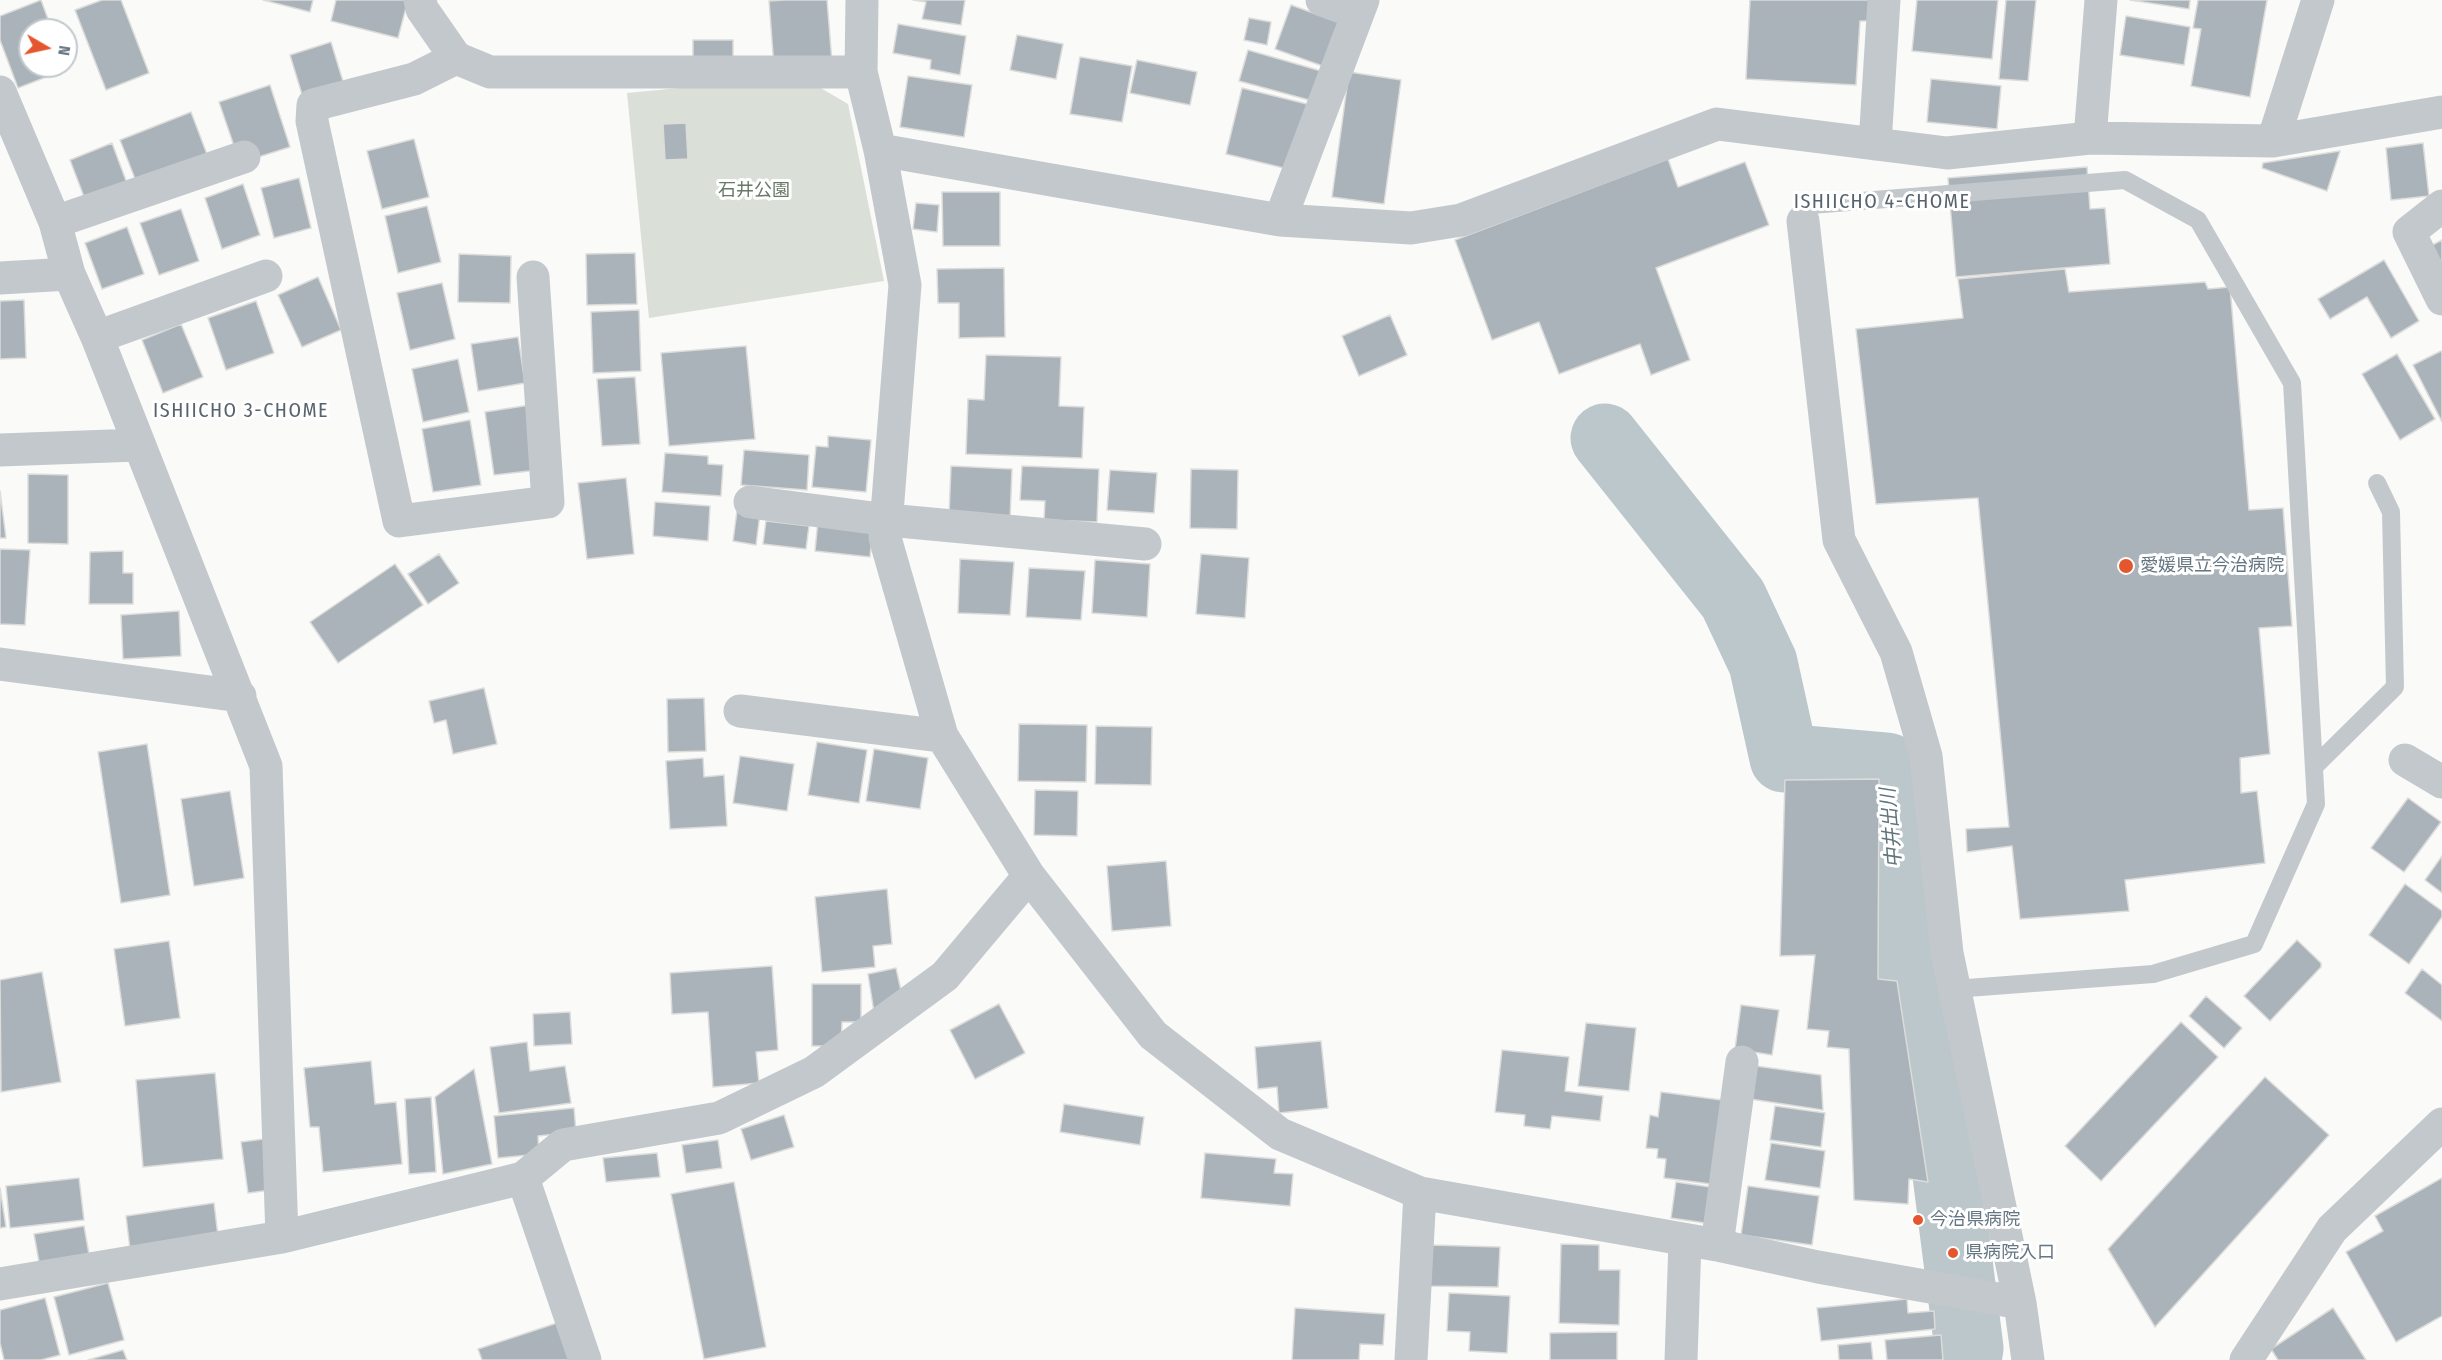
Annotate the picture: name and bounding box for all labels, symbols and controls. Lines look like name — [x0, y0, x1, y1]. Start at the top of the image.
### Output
north arrow — [18, 18, 78, 78]
text: N — [54, 44, 74, 57]
park label: 石井公園 — [718, 180, 790, 202]
district label: ISHIICHO 4-CHOME — [1794, 190, 1970, 214]
district label: ISHIICHO 3-CHOME — [153, 399, 329, 423]
place label: 愛媛県立今治病院 — [2140, 555, 2284, 577]
marker: 愛媛県立今治病院 — [2117, 557, 2135, 575]
water label: 中井出川 — [1877, 787, 1907, 869]
place label: 今治県病院 — [1930, 1209, 2020, 1231]
marker: 今治県病院 — [1911, 1213, 1925, 1227]
place label: 県病院入口 — [1965, 1242, 2055, 1264]
marker: 県病院入口 — [1946, 1246, 1960, 1260]

